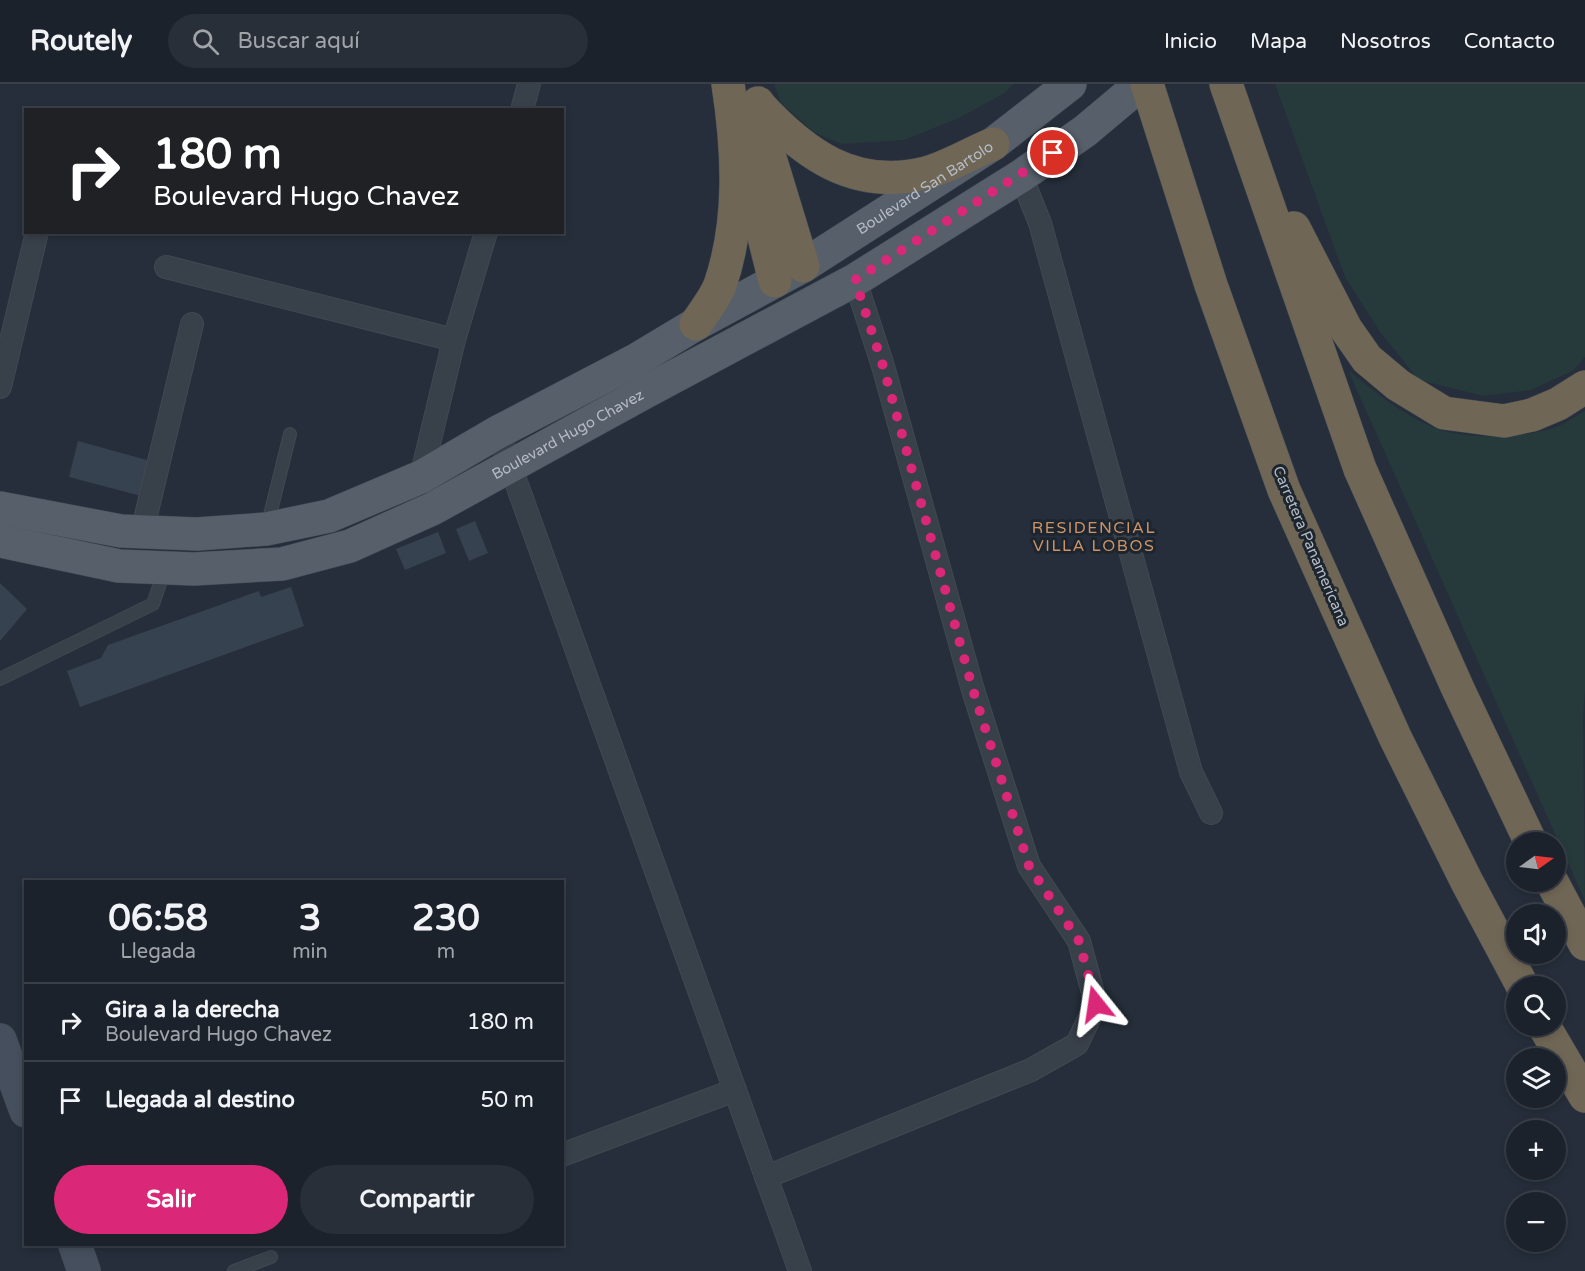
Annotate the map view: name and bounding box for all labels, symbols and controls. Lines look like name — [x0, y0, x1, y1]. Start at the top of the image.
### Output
search box — [168, 14, 588, 68]
text: Routely — [30, 24, 132, 58]
icon: search — [189, 25, 222, 58]
text: Buscar aquí — [237, 28, 360, 54]
text: Inicio — [1164, 29, 1217, 54]
text: Mapa — [1250, 29, 1307, 54]
text: Nosotros — [1340, 29, 1431, 54]
text: Contacto — [1464, 29, 1555, 54]
pin — [1027, 127, 1078, 178]
text: 180 m — [153, 129, 282, 180]
icon: right — [54, 132, 132, 210]
icon: arrive — [1036, 136, 1069, 169]
street label: Boulevard San Bartolo — [853, 137, 997, 238]
text: Boulevard Hugo Chavez — [153, 180, 460, 213]
street label: Boulevard Hugo Chavez — [489, 386, 647, 483]
street label: Carretera Panamericana — [1269, 463, 1353, 629]
district label: RESIDENCIAL VILLA LOBOS — [1032, 518, 1156, 556]
north arrow — [1506, 832, 1566, 892]
map controls — [1506, 832, 1566, 1252]
text: 06:58 — [108, 897, 208, 940]
text: 3 — [299, 897, 321, 940]
text: 230 — [412, 897, 480, 940]
button: sound — [1506, 904, 1566, 964]
text: Llegada — [120, 940, 196, 964]
text: min — [292, 940, 328, 964]
text: m — [437, 940, 455, 964]
position arrow — [1064, 972, 1128, 1036]
button: search — [1506, 976, 1566, 1036]
text: Gira a la derecha — [105, 997, 280, 1023]
icon: right — [54, 1006, 87, 1039]
text: 180 m — [467, 1009, 534, 1035]
text: Boulevard Hugo Chavez — [105, 1023, 332, 1047]
button: layers — [1506, 1048, 1566, 1108]
icon: arrive — [54, 1084, 87, 1117]
text: Llegada al destino — [105, 1087, 295, 1113]
text: 50 m — [480, 1087, 534, 1113]
button: + — [1506, 1120, 1566, 1180]
button: Salir — [54, 1165, 288, 1234]
button: Compartir — [300, 1165, 534, 1234]
button: − — [1506, 1192, 1566, 1252]

